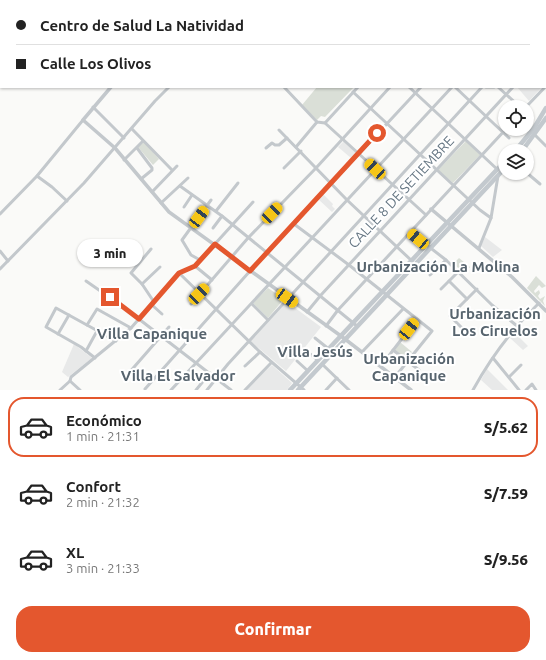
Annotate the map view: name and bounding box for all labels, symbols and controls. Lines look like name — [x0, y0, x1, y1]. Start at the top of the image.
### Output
text: Centro de Salud La Natividad — [40, 17, 244, 34]
text: Calle Los Olivos — [40, 55, 151, 72]
map controls — [498, 100, 534, 180]
button: locate — [498, 100, 534, 136]
route start — [368, 124, 386, 142]
street label: CALLE 8 DE SETIEMBRE — [345, 133, 457, 251]
button: layers — [498, 144, 534, 180]
car — [362, 156, 388, 182]
car — [259, 200, 285, 226]
car — [187, 204, 211, 230]
car — [405, 227, 431, 251]
callout: 3 min — [77, 239, 143, 267]
text: 3 min — [93, 246, 127, 260]
district label: Urbanización La Molina — [356, 258, 520, 275]
car — [186, 281, 212, 307]
car — [274, 286, 300, 310]
route end — [101, 288, 119, 306]
district label: Urbanización Los Ciruelos — [449, 305, 541, 339]
car — [397, 316, 421, 342]
district label: Villa Capanique — [97, 325, 207, 342]
district label: Villa Jesús — [277, 343, 353, 360]
district label: Urbanización Capanique — [363, 350, 455, 384]
district label: Villa El Salvador — [121, 367, 236, 384]
icon: car — [18, 409, 54, 445]
text: Económico — [66, 412, 142, 429]
text: S/5.62 — [484, 419, 528, 436]
text: 1 min · 21:31 — [66, 429, 140, 443]
icon: car — [18, 475, 54, 511]
text: Confort — [66, 478, 121, 495]
text: S/7.59 — [484, 485, 528, 502]
text: 2 min · 21:32 — [66, 495, 140, 509]
icon: car — [18, 541, 54, 577]
text: XL — [66, 544, 84, 561]
text: S/9.56 — [484, 551, 528, 568]
text: 3 min · 21:33 — [66, 561, 140, 575]
button: Confirmar — [16, 606, 530, 652]

